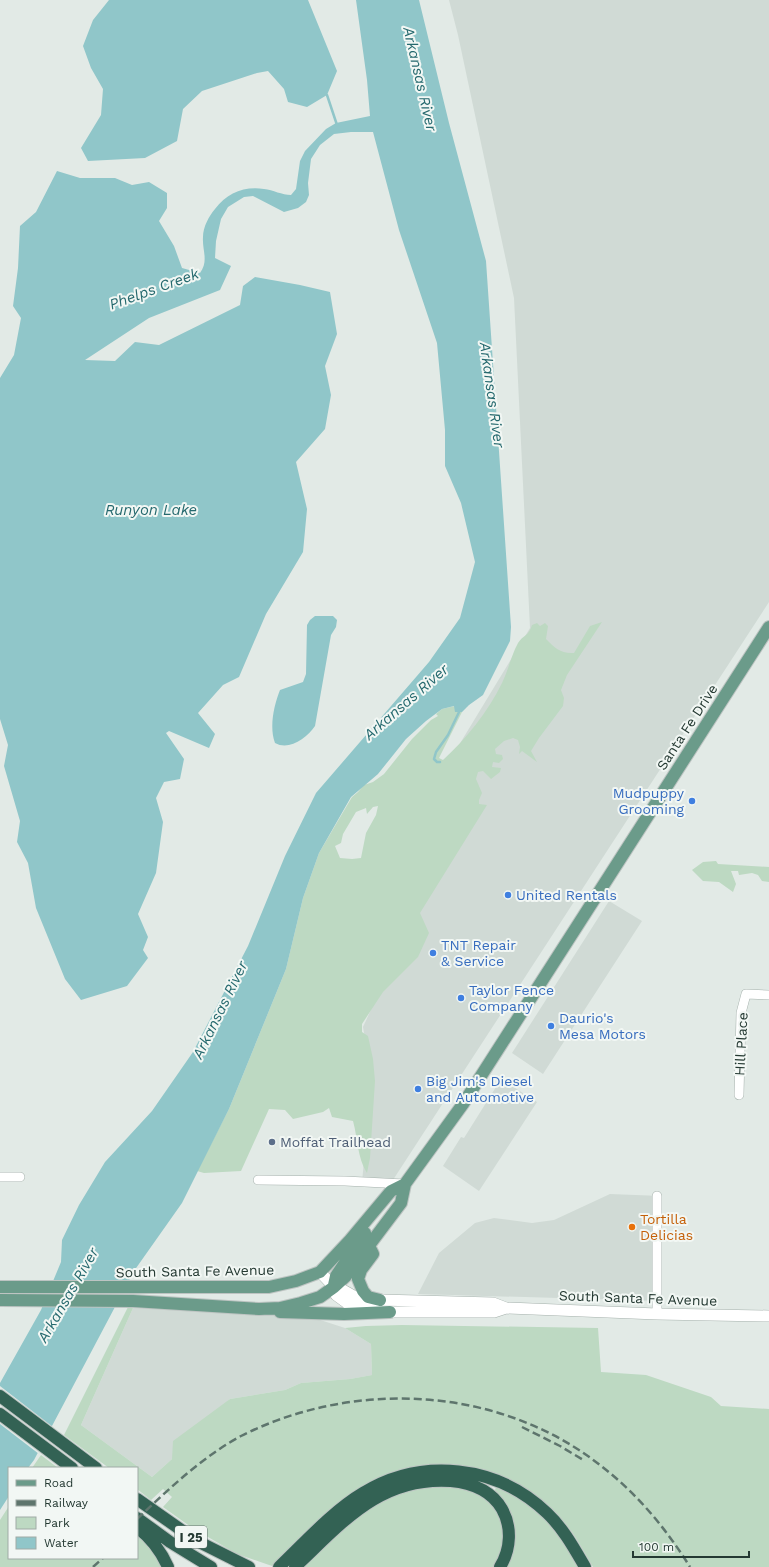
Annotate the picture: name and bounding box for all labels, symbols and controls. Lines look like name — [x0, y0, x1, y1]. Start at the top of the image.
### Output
water label: Arkansas River — [399, 24, 441, 134]
water label: Phelps Creek — [107, 264, 202, 314]
water label: Arkansas River — [476, 340, 508, 450]
water label: Runyon Lake — [105, 501, 197, 519]
water label: Arkansas River — [359, 660, 453, 744]
street label: Santa Fe Drive — [653, 681, 721, 773]
place label: Mudpuppy Grooming — [613, 785, 685, 817]
marker: Mudpuppy Grooming — [687, 796, 697, 806]
place label: United Rentals — [516, 887, 617, 903]
marker: United Rentals — [503, 890, 513, 900]
place label: TNT Repair & Service — [441, 937, 516, 969]
marker: TNT Repair & Service — [428, 948, 438, 958]
water label: Arkansas River — [188, 957, 252, 1063]
place label: Taylor Fence Company — [469, 982, 554, 1014]
marker: Taylor Fence Company — [456, 993, 466, 1003]
place label: Daurio's Mesa Motors — [559, 1010, 646, 1042]
street label: Hill Place — [731, 1012, 751, 1076]
marker: Daurio's Mesa Motors — [546, 1021, 556, 1031]
place label: Big Jim's Diesel and Automotive — [426, 1073, 534, 1105]
marker: Big Jim's Diesel and Automotive — [413, 1084, 423, 1094]
place label: Moffat Trailhead — [280, 1134, 391, 1150]
marker: Moffat Trailhead — [267, 1137, 277, 1147]
place label: Tortilla Delicias — [640, 1211, 693, 1243]
marker: Tortilla Delicias — [627, 1222, 637, 1232]
water label: Arkansas River — [33, 1243, 103, 1346]
street label: South Santa Fe Avenue — [116, 1262, 274, 1280]
street label: South Santa Fe Avenue — [559, 1287, 717, 1309]
legend — [8, 1467, 138, 1559]
text: Road — [44, 1476, 73, 1490]
text: Railway — [44, 1496, 89, 1510]
text: Park — [44, 1516, 70, 1530]
road number: I 25 — [175, 1526, 207, 1548]
scale bar — [633, 1533, 749, 1559]
text: Water — [44, 1536, 79, 1550]
text: 100 m — [639, 1540, 674, 1554]

